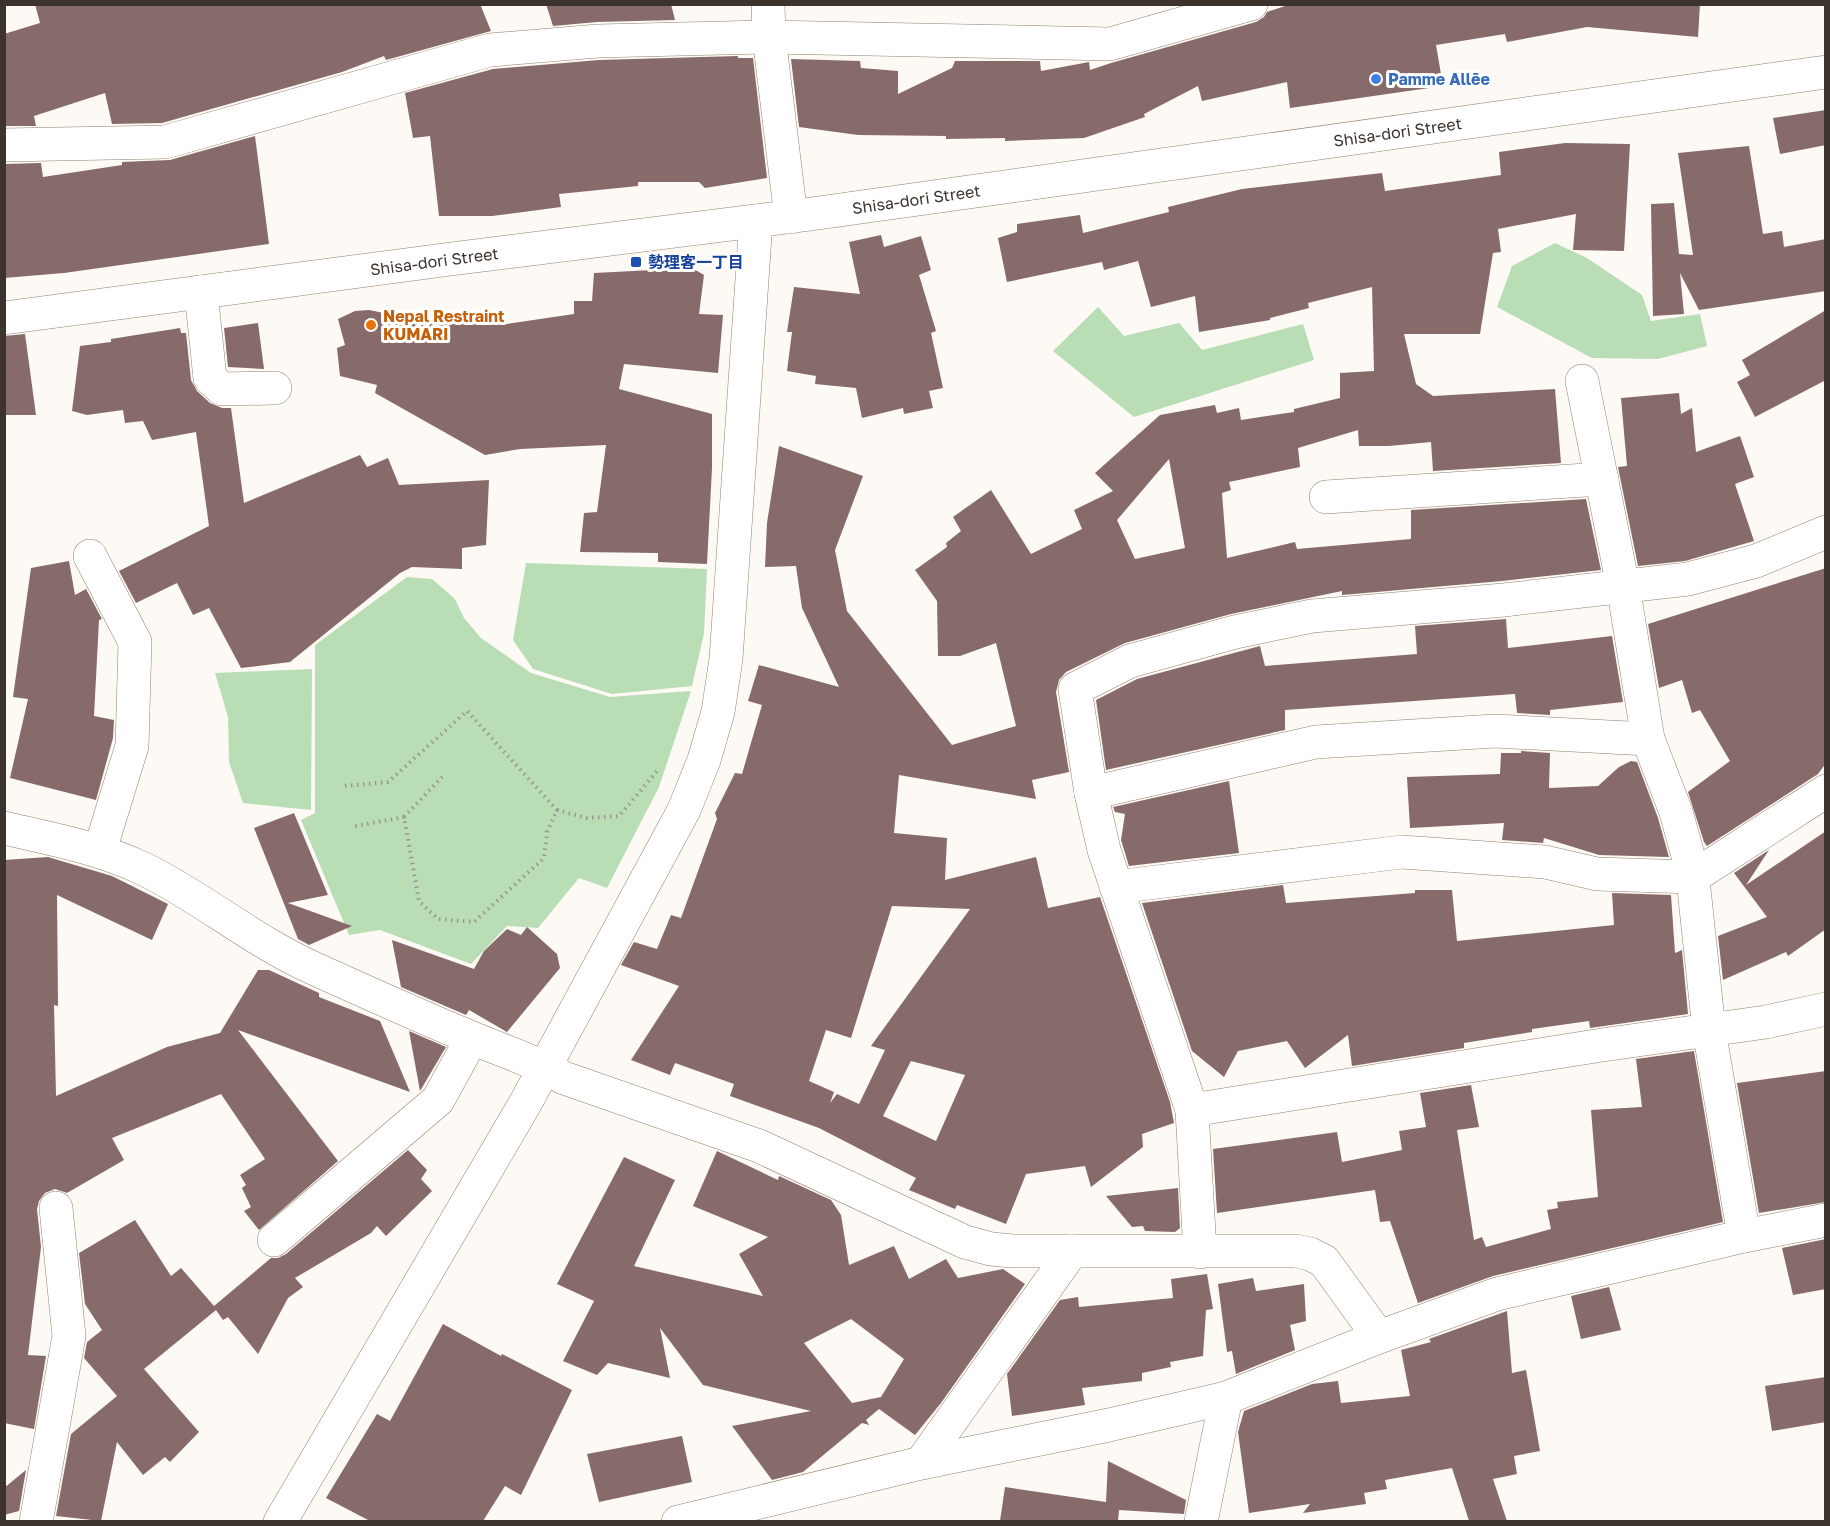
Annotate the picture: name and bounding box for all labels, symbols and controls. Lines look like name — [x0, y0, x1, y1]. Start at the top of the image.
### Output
place label: Pamme Allēe — [1388, 69, 1490, 89]
marker: Pamme Allēe — [1369, 72, 1383, 86]
street label: Shisa-dori Street — [1332, 113, 1463, 151]
street label: Shisa-dori Street — [851, 180, 982, 218]
street label: Shisa-dori Street — [369, 243, 500, 280]
place label: 勢理客一丁目 — [648, 252, 744, 272]
marker: 勢理客一丁目 — [629, 255, 643, 269]
place label: Nepal Restraint KUMARI — [383, 306, 504, 344]
marker: Nepal Restraint KUMARI — [364, 318, 378, 332]

